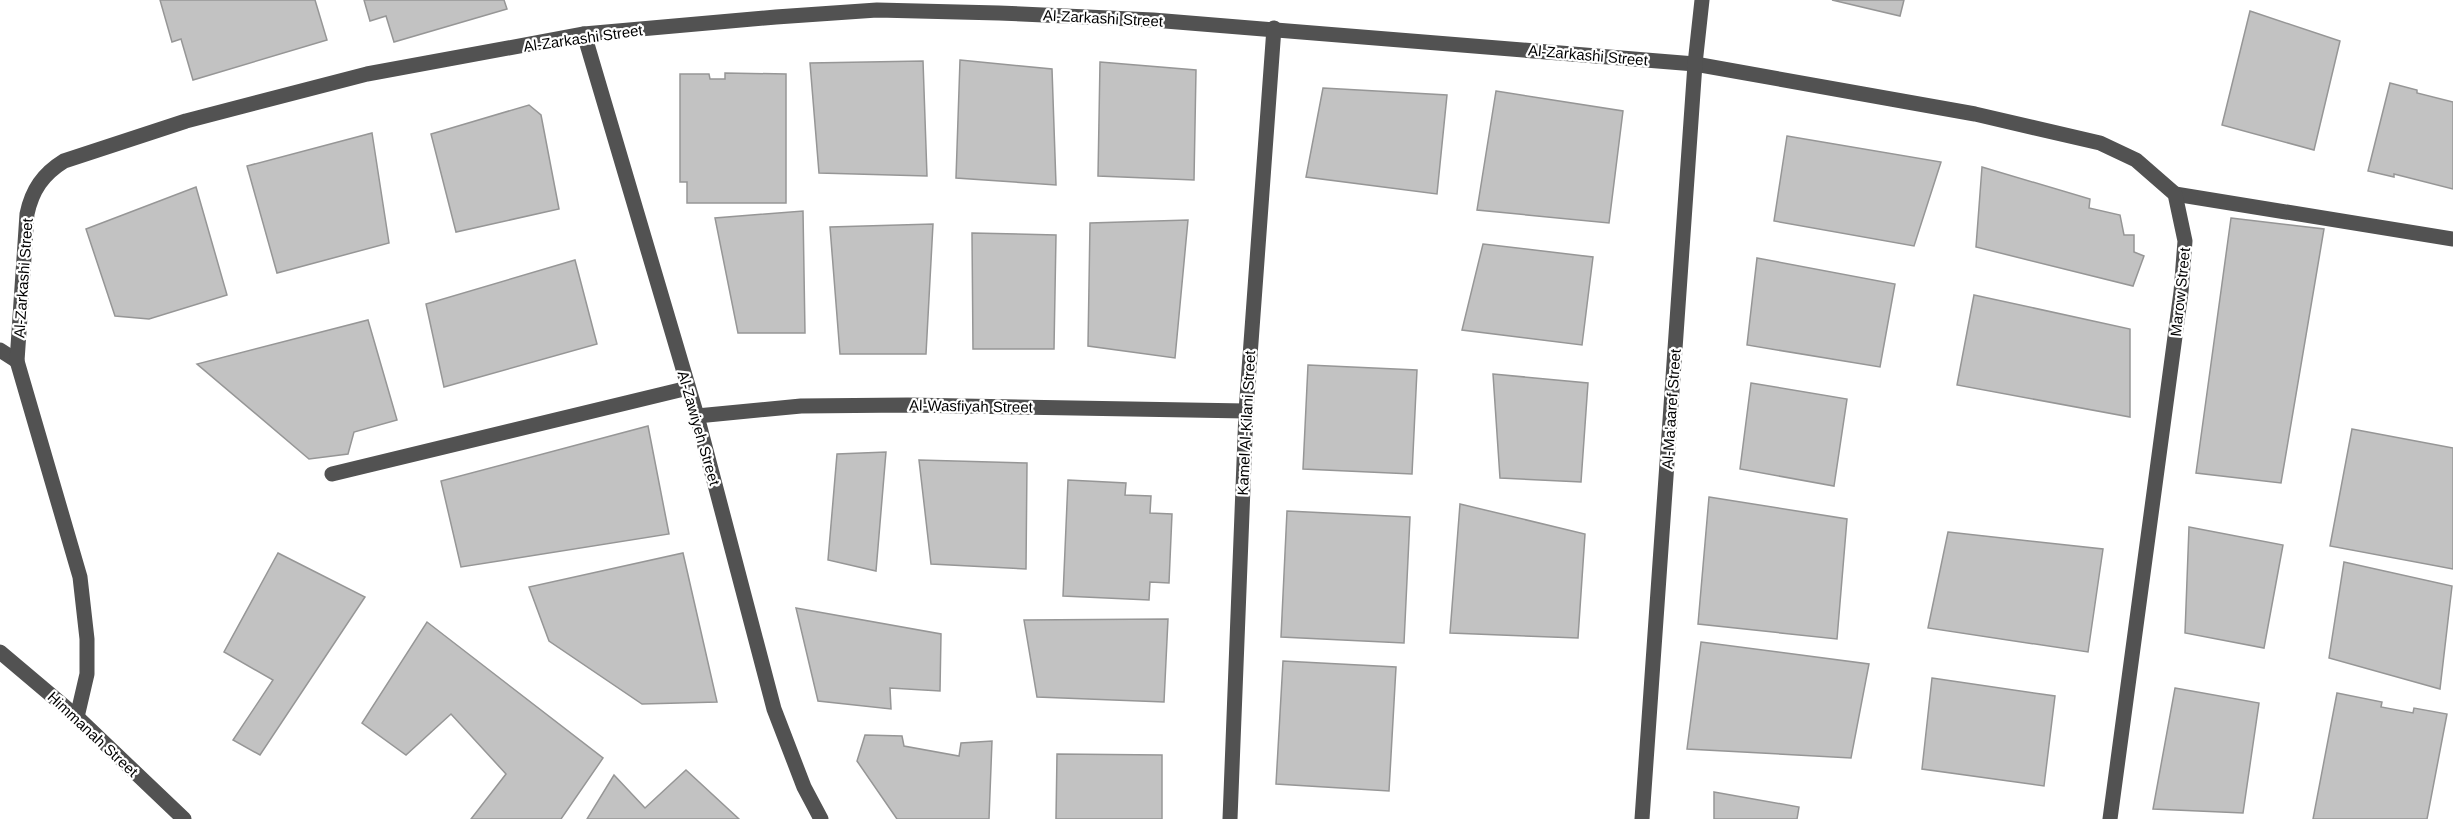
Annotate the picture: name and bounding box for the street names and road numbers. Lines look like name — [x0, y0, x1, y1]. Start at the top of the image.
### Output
street label: Al-Zarkashi Street — [1043, 6, 1164, 30]
street label: Al-Zarkashi Street — [522, 21, 644, 55]
street label: Al-Zarkashi Street — [1527, 41, 1649, 69]
street label: Al-Zarkashi Street — [10, 217, 36, 338]
street label: Marow Street — [2167, 246, 2193, 337]
street label: Al-Ma'aaref Street — [1658, 348, 1684, 470]
street label: Kamel Al-Kilani Street — [1234, 349, 1258, 496]
street label: Al-Zawiyeh Street — [675, 369, 724, 488]
street label: Al-Wasfiyah Street — [909, 396, 1034, 416]
street label: Himmanah Street — [45, 688, 142, 781]

